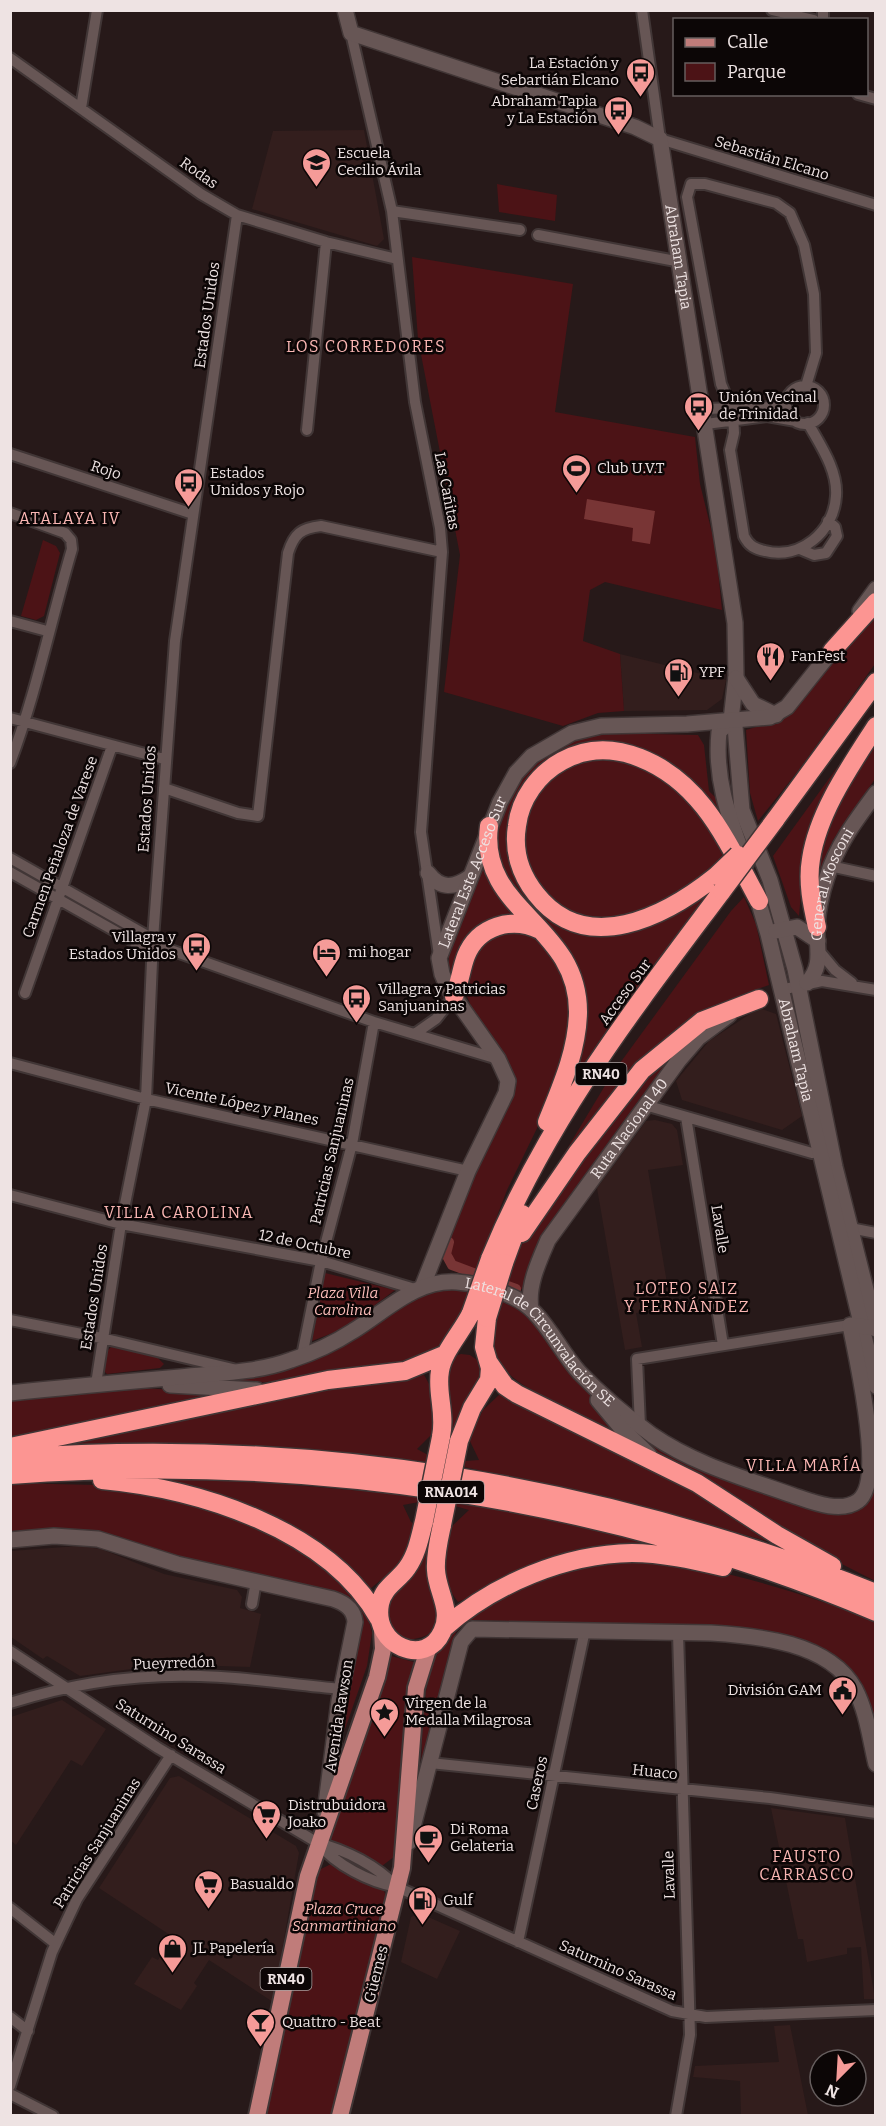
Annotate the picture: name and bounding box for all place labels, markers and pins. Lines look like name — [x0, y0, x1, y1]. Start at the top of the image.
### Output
place label: La Estación y Sebartián Elcano — [501, 54, 619, 89]
bus stop icon: La Estación y Sebartián Elcano — [624, 56, 656, 98]
place label: Abraham Tapia y La Estación — [491, 92, 598, 127]
bus stop icon: Abraham Tapia y La Estación — [602, 94, 634, 136]
place label: Escuela Cecilio Ávila — [337, 144, 421, 179]
school or university icon: Escuela Cecilio Ávila — [300, 146, 332, 188]
place label: Unión Vecinal de Trinidad — [719, 388, 817, 423]
bus stop icon: Unión Vecinal de Trinidad — [682, 390, 714, 432]
sports icon: Club U.V.T — [560, 452, 592, 494]
place label: Club U.V.T — [597, 459, 665, 477]
place label: Estados Unidos y Rojo — [210, 464, 305, 499]
bus stop icon: Estados Unidos y Rojo — [173, 466, 205, 508]
restaurant icon: FanFest — [754, 640, 786, 682]
place label: FanFest — [791, 647, 846, 665]
fuel station icon: YPF — [662, 656, 694, 698]
place label: YPF — [699, 663, 726, 681]
place label: Villagra y Estados Unidos — [69, 928, 176, 963]
bus stop icon: Villagra y Estados Unidos — [181, 930, 213, 972]
hotel icon: mi hogar — [311, 936, 343, 978]
place label: mi hogar — [348, 943, 411, 961]
place label: Villagra y Patricias Sanjuaninas — [378, 980, 506, 1015]
bus stop icon: Villagra y Patricias Sanjuaninas — [341, 982, 373, 1024]
public building icon: División GAM — [827, 1674, 859, 1716]
place label: División GAM — [728, 1681, 822, 1699]
place label: Virgen de la Medalla Milagrosa — [405, 1694, 532, 1729]
place icon: Virgen de la Medalla Milagrosa — [368, 1696, 400, 1738]
place label: Distrubuidora Joako — [287, 1796, 386, 1831]
supermarket icon: Distrubuidora Joako — [251, 1798, 283, 1840]
place label: Di Roma Gelateria — [450, 1820, 514, 1855]
cafe icon: Di Roma Gelateria — [413, 1822, 445, 1864]
supermarket icon: Basualdo — [193, 1868, 225, 1910]
place label: Basualdo — [230, 1875, 294, 1893]
fuel station icon: Gulf — [406, 1884, 438, 1926]
place label: Gulf — [443, 1891, 474, 1909]
shop icon: JL Papelería — [156, 1932, 188, 1974]
place label: JL Papelería — [192, 1939, 274, 1957]
bar icon: Quattro - Beat — [245, 2006, 277, 2048]
place label: Quattro - Beat — [282, 2013, 381, 2031]

